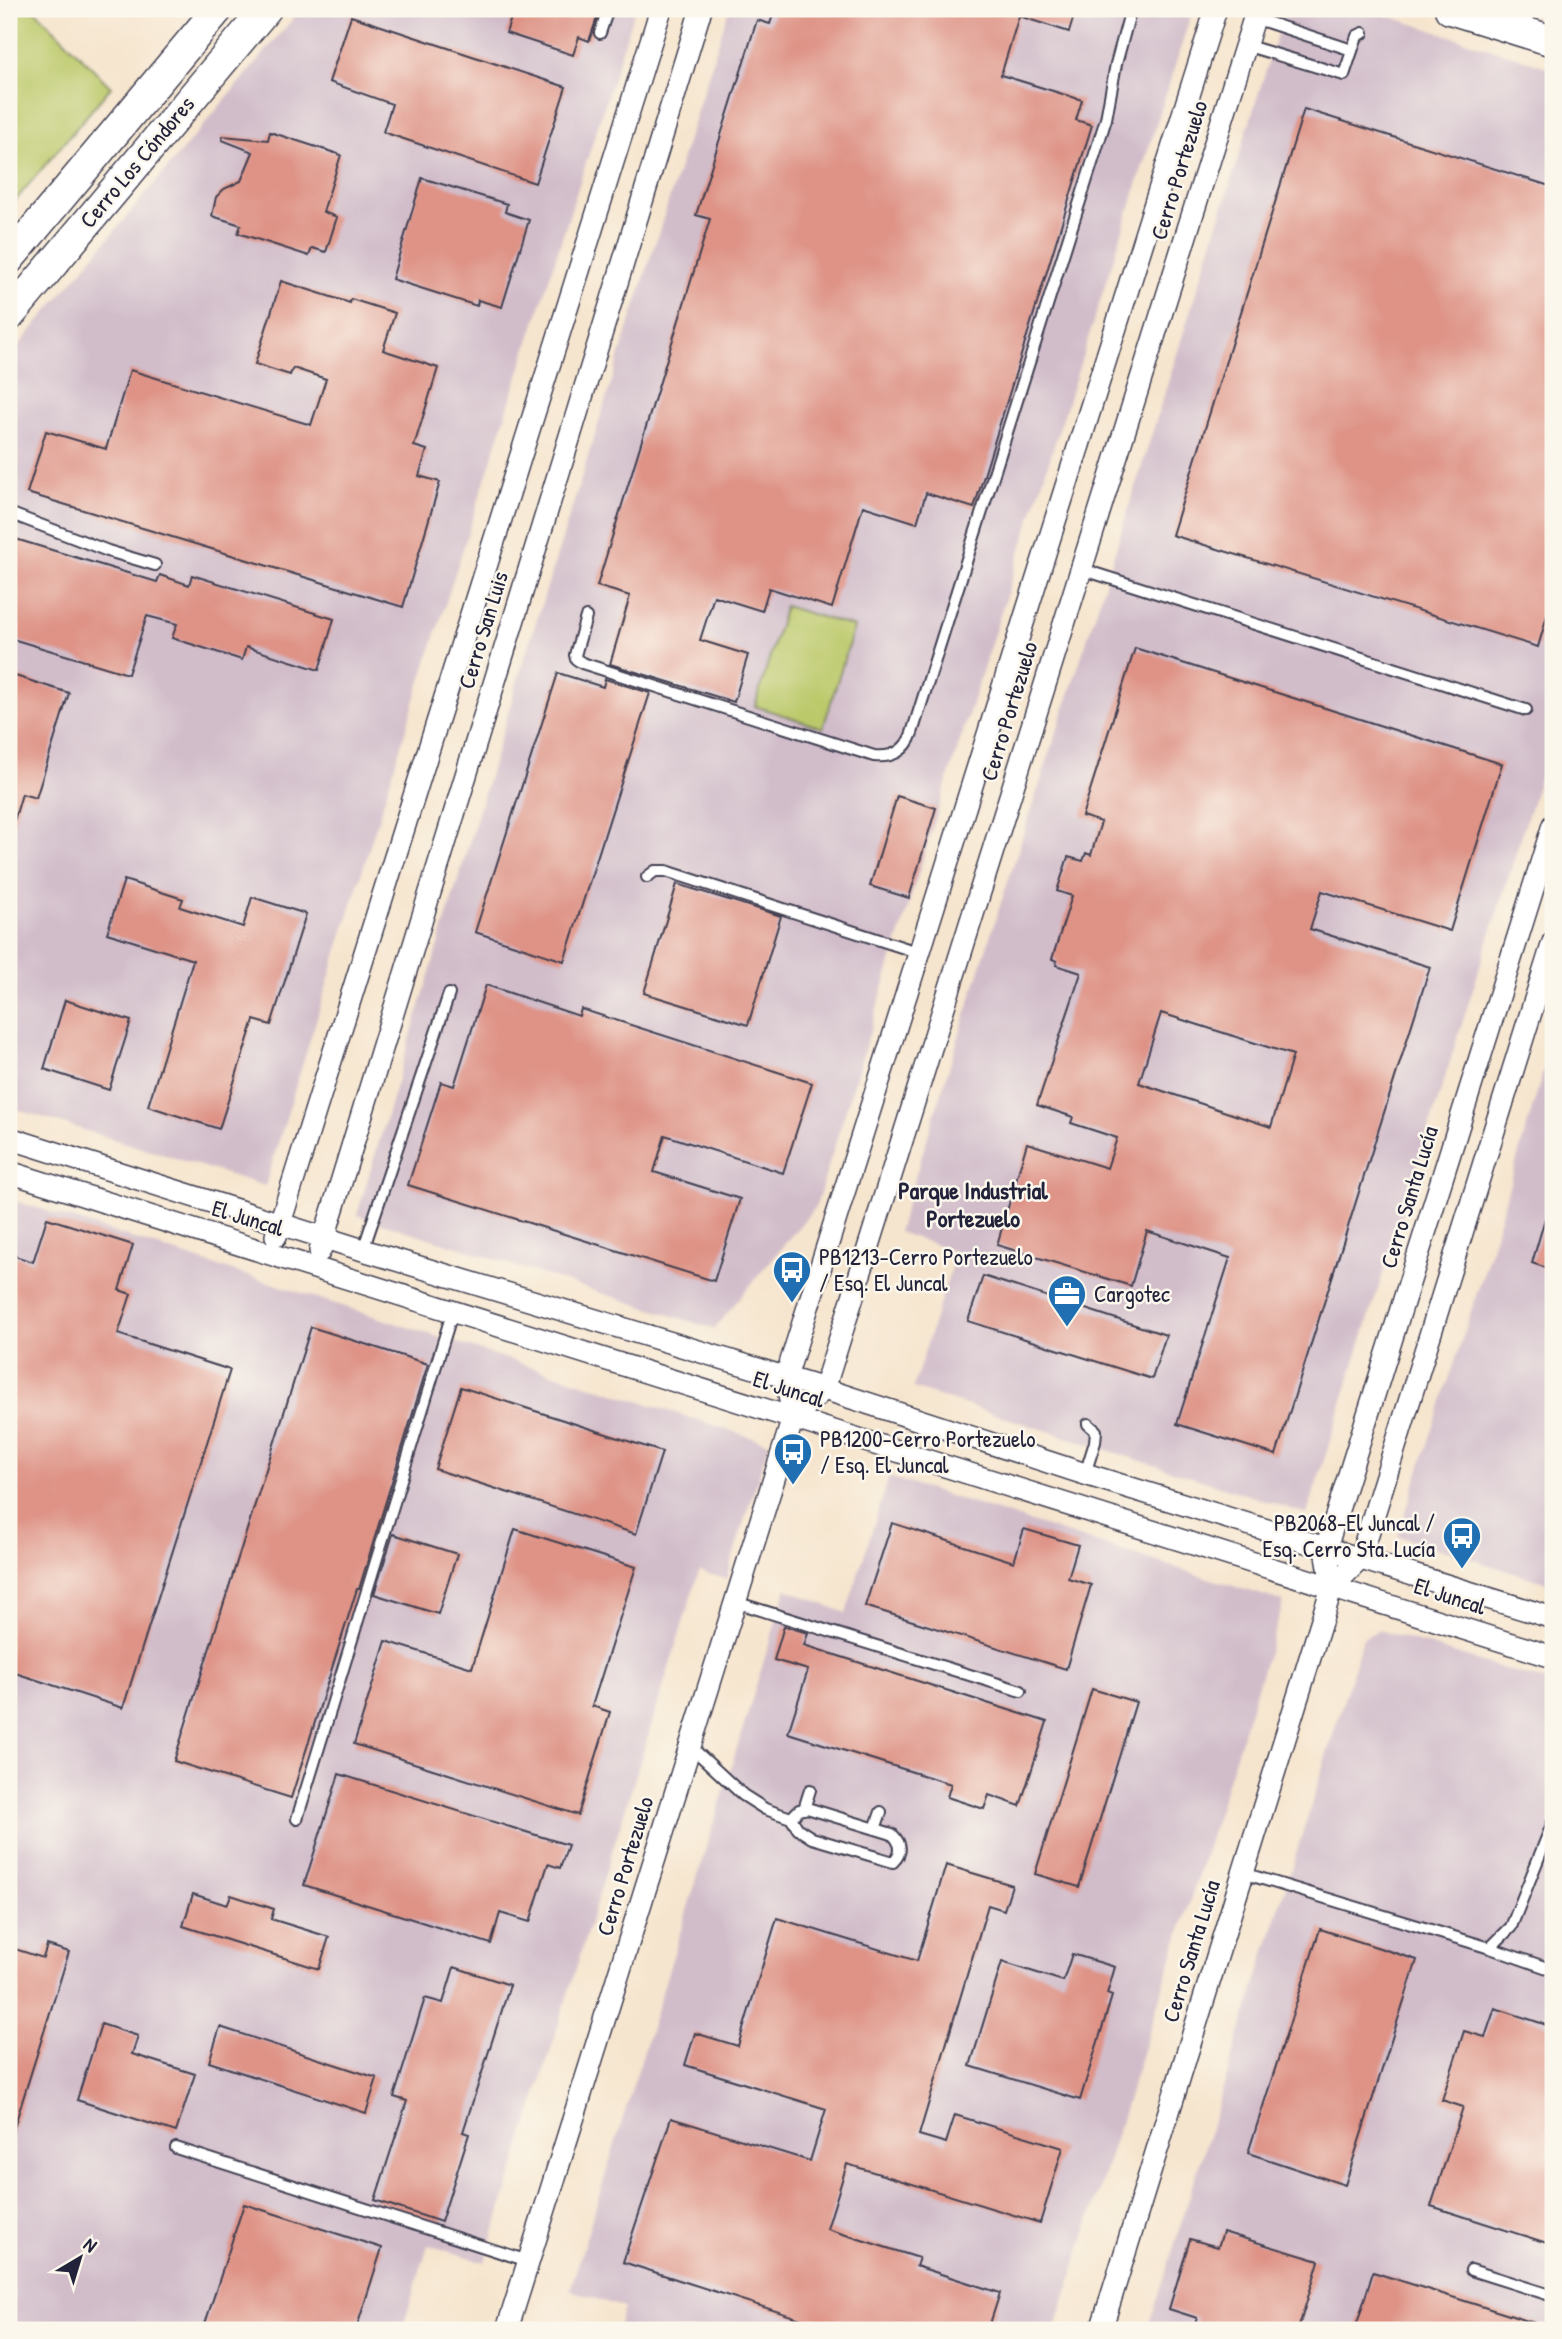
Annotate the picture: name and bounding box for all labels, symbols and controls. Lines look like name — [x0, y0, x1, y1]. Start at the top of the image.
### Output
street label: Cerro Los Cóndores — [72, 89, 201, 234]
street label: Cerro Portezuelo — [1143, 97, 1214, 243]
street label: Cerro San Luis — [450, 567, 515, 692]
street label: Cerro Portezuelo — [973, 638, 1044, 784]
street label: Cerro Santa Lucía — [1372, 1122, 1445, 1272]
district label: Parque Industrial Portezuelo — [898, 1174, 1048, 1234]
street label: El Juncal — [208, 1192, 289, 1243]
place label: PB1213-Cerro Portezuelo / Esq. El Juncal — [819, 1241, 1033, 1298]
bus stop icon: PB1213-Cerro Portezuelo / Esq. El Juncal — [771, 1249, 813, 1304]
office icon: Cargotec — [1046, 1273, 1088, 1328]
place label: Cargotec — [1094, 1278, 1170, 1309]
street label: El Juncal — [749, 1362, 830, 1415]
place label: PB1200-Cerro Portezuelo / Esq. El Juncal — [820, 1423, 1036, 1480]
bus stop icon: PB1200-Cerro Portezuelo / Esq. El Juncal — [772, 1431, 814, 1486]
place label: PB2068-El Juncal / Esq. Cerro Sta. Lucía — [1263, 1507, 1435, 1564]
bus stop icon: PB2068-El Juncal / Esq. Cerro Sta. Lucía — [1441, 1515, 1483, 1570]
street label: El Juncal — [1410, 1569, 1491, 1622]
street label: Cerro Portezuelo — [589, 1793, 660, 1939]
street label: Cerro Santa Lucía — [1154, 1876, 1227, 2026]
north arrow — [46, 2224, 116, 2294]
text: N — [78, 2231, 102, 2258]

